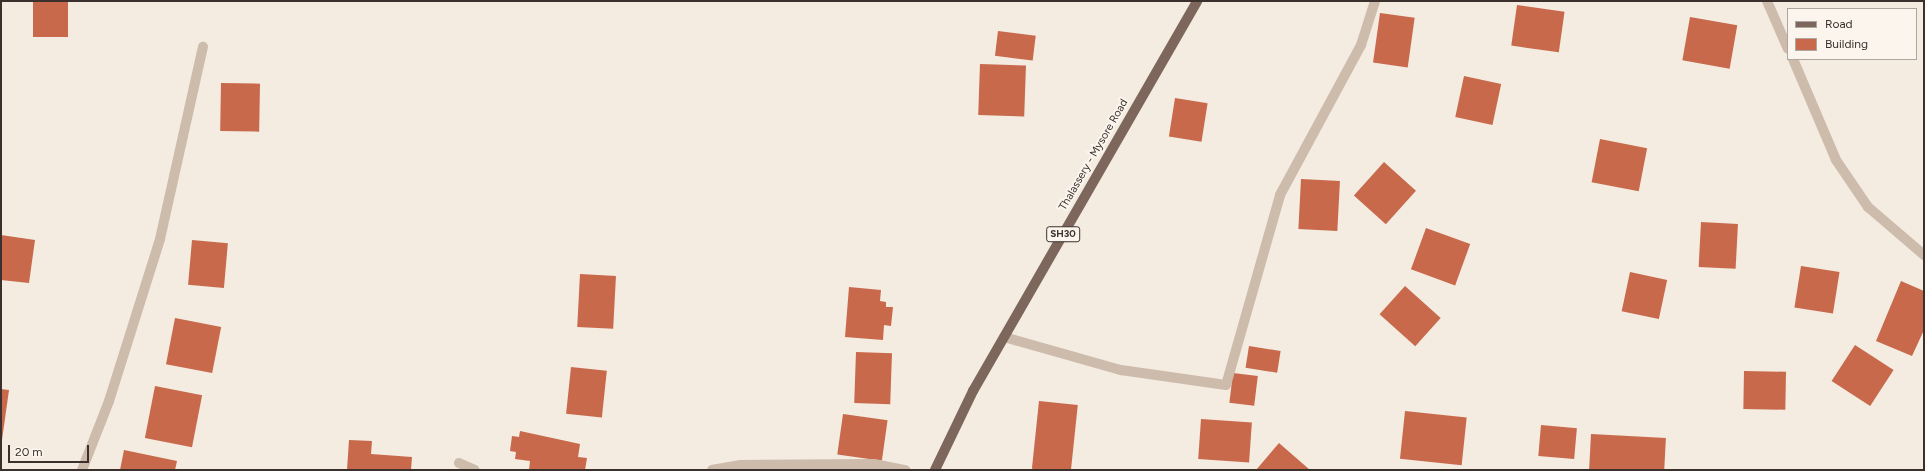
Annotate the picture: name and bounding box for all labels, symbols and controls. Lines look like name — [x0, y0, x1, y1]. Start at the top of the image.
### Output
legend — [1787, 8, 1917, 60]
text: Road — [1825, 17, 1853, 31]
text: Building — [1825, 37, 1868, 51]
street label: Thalassery - Mysore Road — [1057, 97, 1131, 213]
road number: SH30 — [1046, 226, 1080, 242]
scale bar — [10, 437, 91, 463]
text: 20 m — [15, 445, 43, 459]

